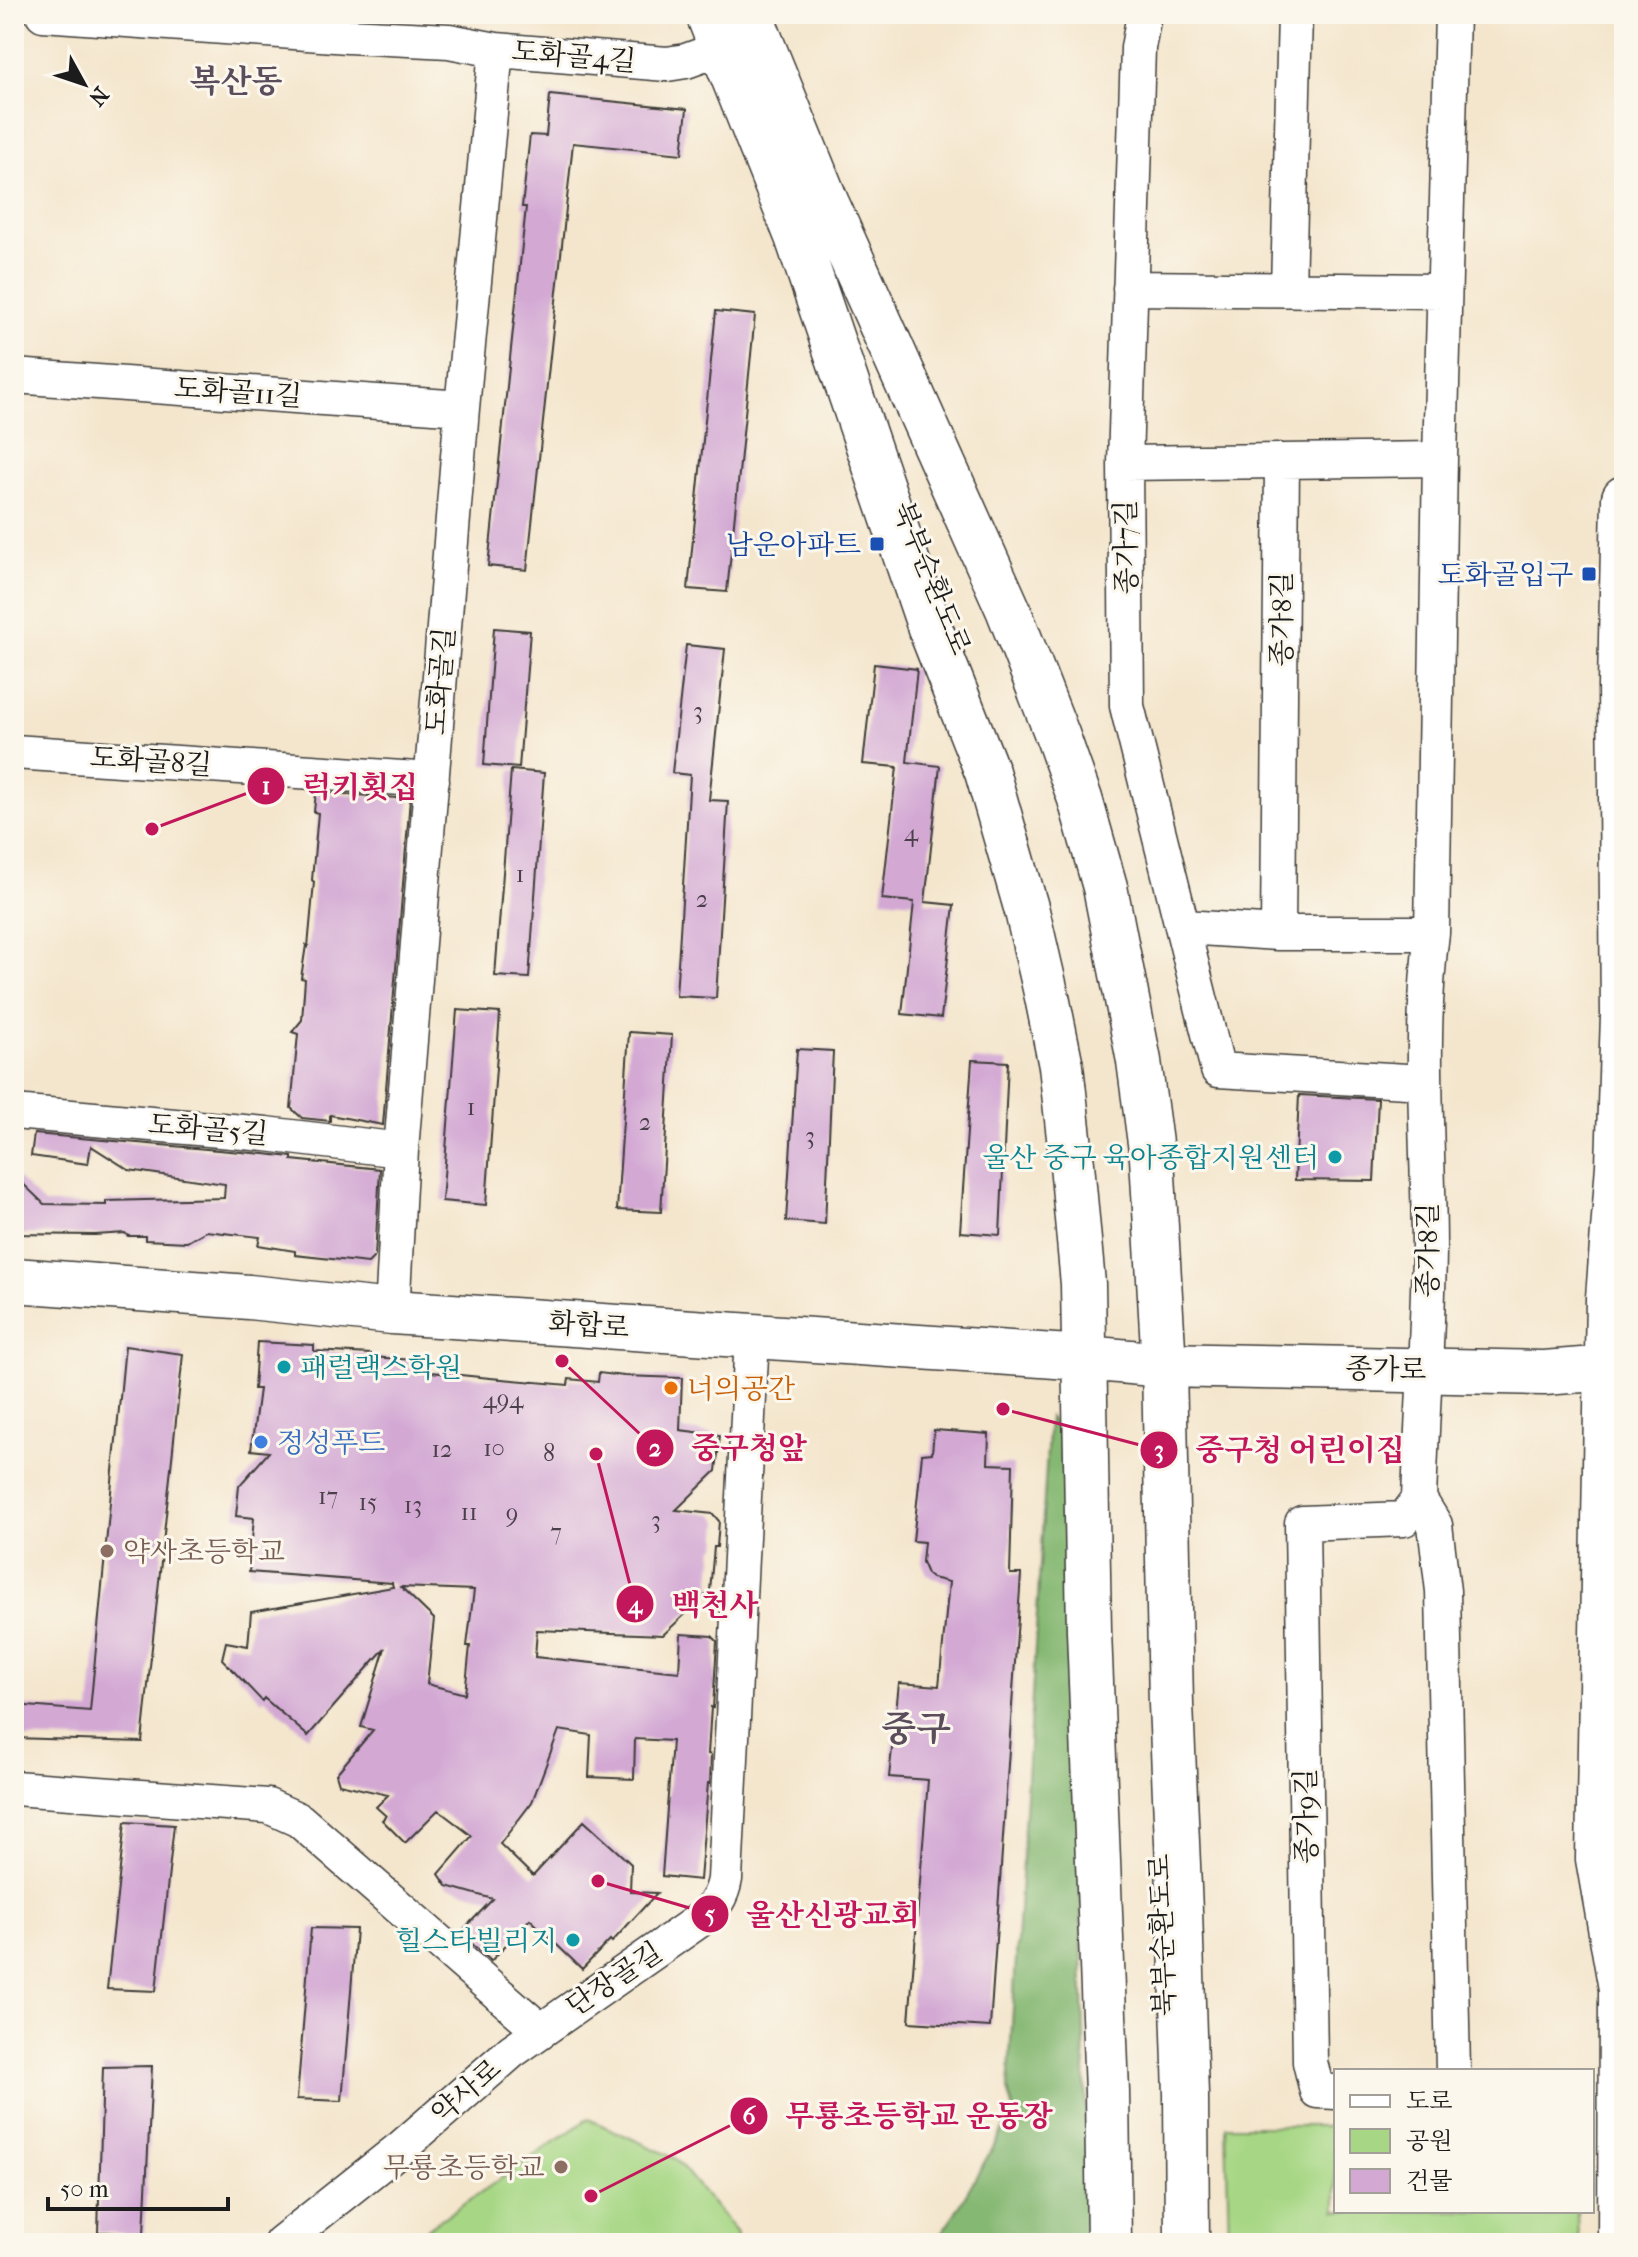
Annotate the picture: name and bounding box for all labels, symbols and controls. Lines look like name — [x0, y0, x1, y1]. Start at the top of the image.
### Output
street label: 도화골4길 — [510, 34, 638, 78]
north arrow — [44, 44, 124, 124]
district label: 복산동 — [190, 63, 282, 100]
text: N — [83, 81, 114, 111]
street label: 도화골11길 — [173, 371, 303, 413]
street label: 북부순환도로 — [886, 497, 978, 659]
street label: 종가7길 — [1109, 499, 1143, 595]
place label: 남운아파트 — [726, 528, 861, 561]
marker: 남운아파트 — [868, 535, 886, 553]
place label: 도화골입구 — [1438, 558, 1573, 591]
marker: 도화골입구 — [1580, 565, 1598, 583]
street label: 종가8길 — [1265, 571, 1298, 667]
street label: 도화골길 — [419, 626, 461, 736]
house number: 3 — [693, 697, 703, 725]
street label: 도화골8길 — [89, 740, 213, 782]
callout: 럭키횟집 — [246, 759, 434, 813]
text: 럭키횟집 — [302, 770, 418, 805]
text: 1 — [262, 772, 270, 800]
house number: 4 — [904, 819, 919, 847]
house number: 1 — [516, 860, 524, 888]
house number: 2 — [696, 885, 708, 913]
house number: 1 — [467, 1093, 475, 1121]
street label: 도화골5길 — [147, 1107, 269, 1151]
house number: 2 — [639, 1108, 651, 1136]
house number: 3 — [805, 1122, 815, 1150]
place label: 울산 중구 육아종합지원센터 — [982, 1141, 1319, 1174]
marker: 울산 중구 육아종합지원센터 — [1326, 1148, 1344, 1166]
street label: 종가8길 — [1411, 1202, 1444, 1298]
street label: 화합로 — [547, 1306, 631, 1344]
place label: 패럴랙스학원 — [300, 1351, 462, 1384]
street label: 종가로 — [1345, 1352, 1427, 1386]
marker: 패럴랙스학원 — [275, 1358, 293, 1376]
place label: 너의공간 — [687, 1372, 795, 1405]
marker: 너의공간 — [662, 1379, 680, 1397]
house number: 494 — [483, 1386, 524, 1414]
callout: 중구청앞 — [635, 1421, 823, 1475]
callout: 중구청 어린이집 — [1139, 1423, 1420, 1477]
place label: 정성푸드 — [277, 1426, 385, 1459]
text: 중구청앞 — [691, 1431, 807, 1466]
marker: 정성푸드 — [252, 1433, 270, 1451]
text: 중구청 어린이집 — [1195, 1433, 1405, 1468]
house number: 10 — [483, 1434, 505, 1462]
text: 2 — [649, 1434, 661, 1462]
house number: 12 — [432, 1435, 452, 1463]
text: 3 — [1154, 1436, 1164, 1464]
house number: 8 — [543, 1439, 555, 1467]
house number: 17 — [318, 1482, 338, 1510]
house number: 15 — [359, 1488, 377, 1516]
house number: 13 — [404, 1491, 422, 1519]
house number: 11 — [460, 1498, 478, 1526]
house number: 9 — [506, 1500, 518, 1528]
house number: 3 — [651, 1506, 661, 1534]
house number: 7 — [550, 1518, 562, 1546]
place label: 약사초등학교 — [123, 1535, 285, 1568]
marker: 약사초등학교 — [98, 1542, 116, 1560]
callout: 백천사 — [615, 1577, 774, 1631]
text: 백천사 — [672, 1588, 758, 1623]
text: 4 — [627, 1591, 644, 1620]
district label: 중구 — [881, 1708, 951, 1750]
street label: 종가9길 — [1289, 1768, 1323, 1864]
street label: 북부순환도로 — [1143, 1853, 1181, 2017]
callout: 울산신광교회 — [690, 1887, 936, 1941]
text: 울산신광교회 — [746, 1898, 920, 1933]
text: 5 — [705, 1900, 715, 1928]
place label: 힐스타빌리지 — [395, 1924, 557, 1957]
marker: 힐스타빌리지 — [564, 1931, 582, 1949]
street label: 단장골길 — [560, 1935, 668, 2023]
street label: 약사로 — [425, 2052, 507, 2130]
legend — [1334, 2069, 1594, 2213]
text: 도로 — [1406, 2087, 1452, 2115]
callout: 무룡초등학교 운동장 — [729, 2089, 1068, 2143]
text: 무룡초등학교 운동장 — [785, 2099, 1053, 2134]
text: 6 — [743, 2102, 757, 2130]
text: 공원 — [1406, 2127, 1452, 2155]
place label: 무룡초등학교 — [383, 2151, 545, 2184]
marker: 무룡초등학교 — [552, 2158, 570, 2176]
scale bar — [48, 2161, 228, 2211]
text: 건물 — [1406, 2167, 1452, 2195]
text: 50 m — [60, 2175, 109, 2203]

